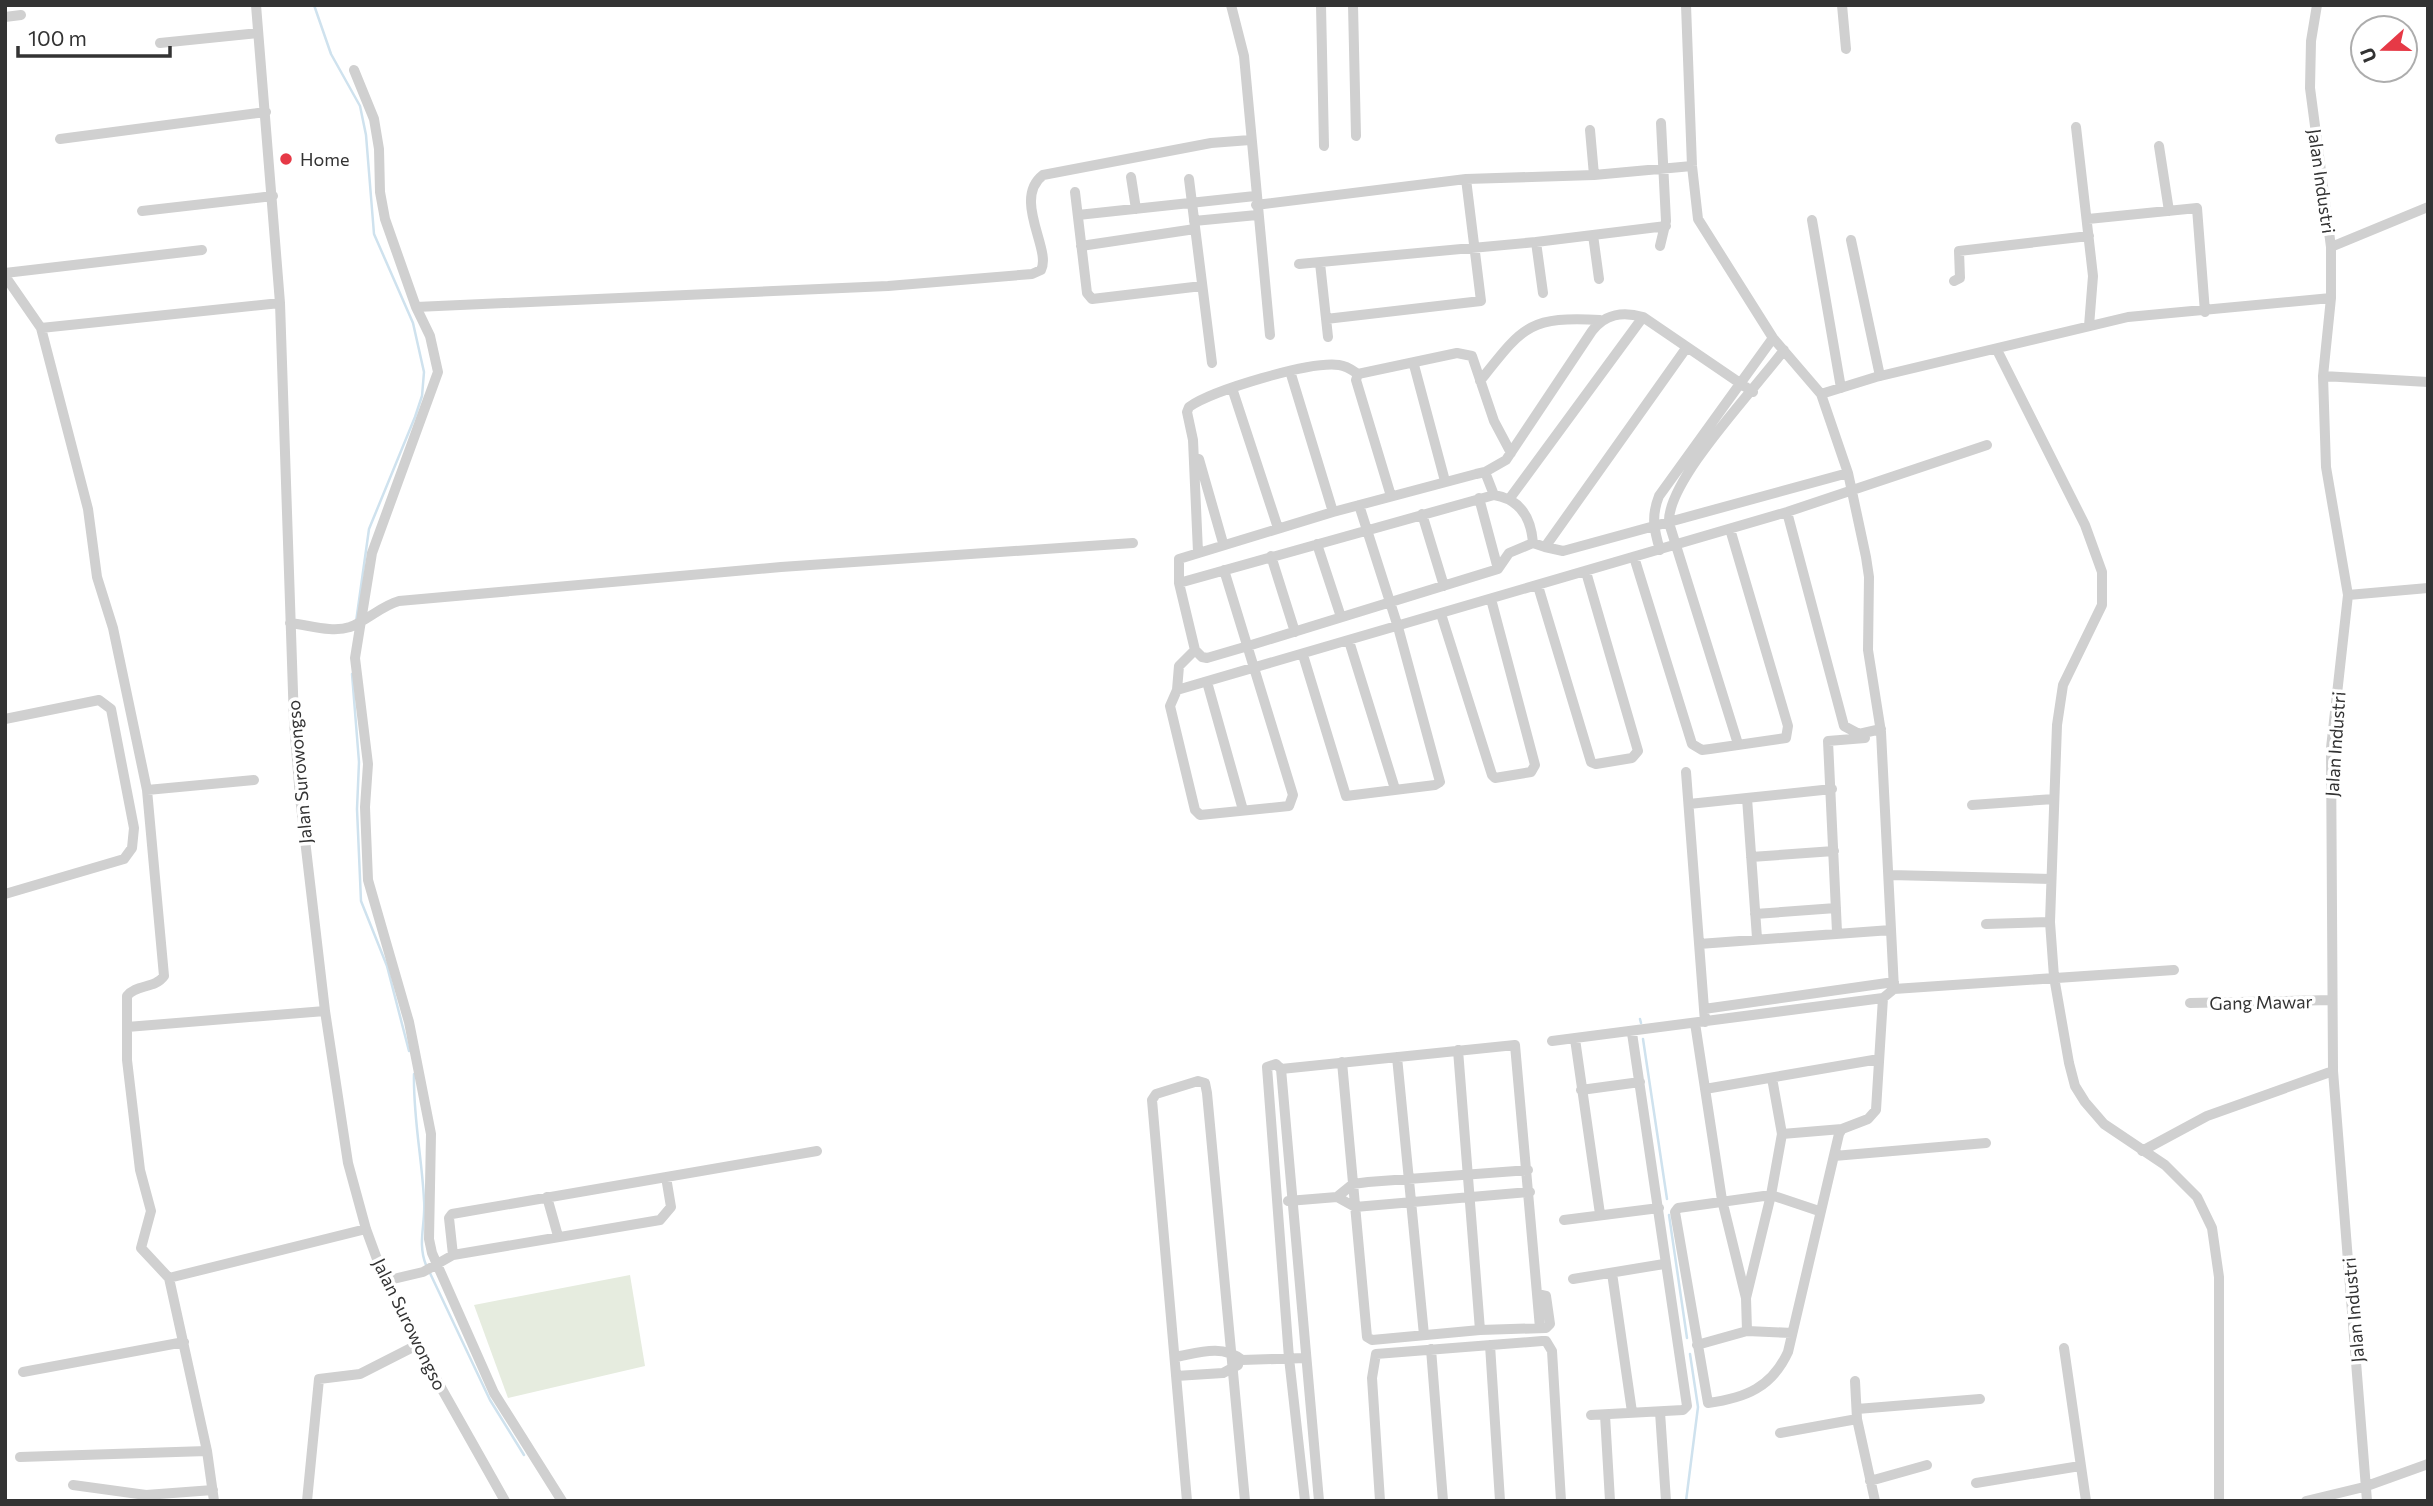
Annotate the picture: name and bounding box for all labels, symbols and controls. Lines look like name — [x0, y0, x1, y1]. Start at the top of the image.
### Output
scale bar — [18, 14, 170, 58]
north arrow — [2349, 14, 2419, 84]
text: 100 m — [28, 25, 87, 50]
text: U — [2354, 45, 2381, 66]
street label: Jalan Industri — [2304, 127, 2340, 235]
place label: Home — [300, 148, 349, 170]
marker: Home — [278, 151, 294, 167]
street label: Jalan Industri — [2320, 691, 2350, 797]
street label: Jalan Surowongso — [282, 699, 316, 845]
street label: Gang Mawar — [2209, 990, 2313, 1014]
street label: Jalan Surowongso — [369, 1254, 451, 1394]
street label: Jalan Industri — [2337, 1256, 2369, 1364]

